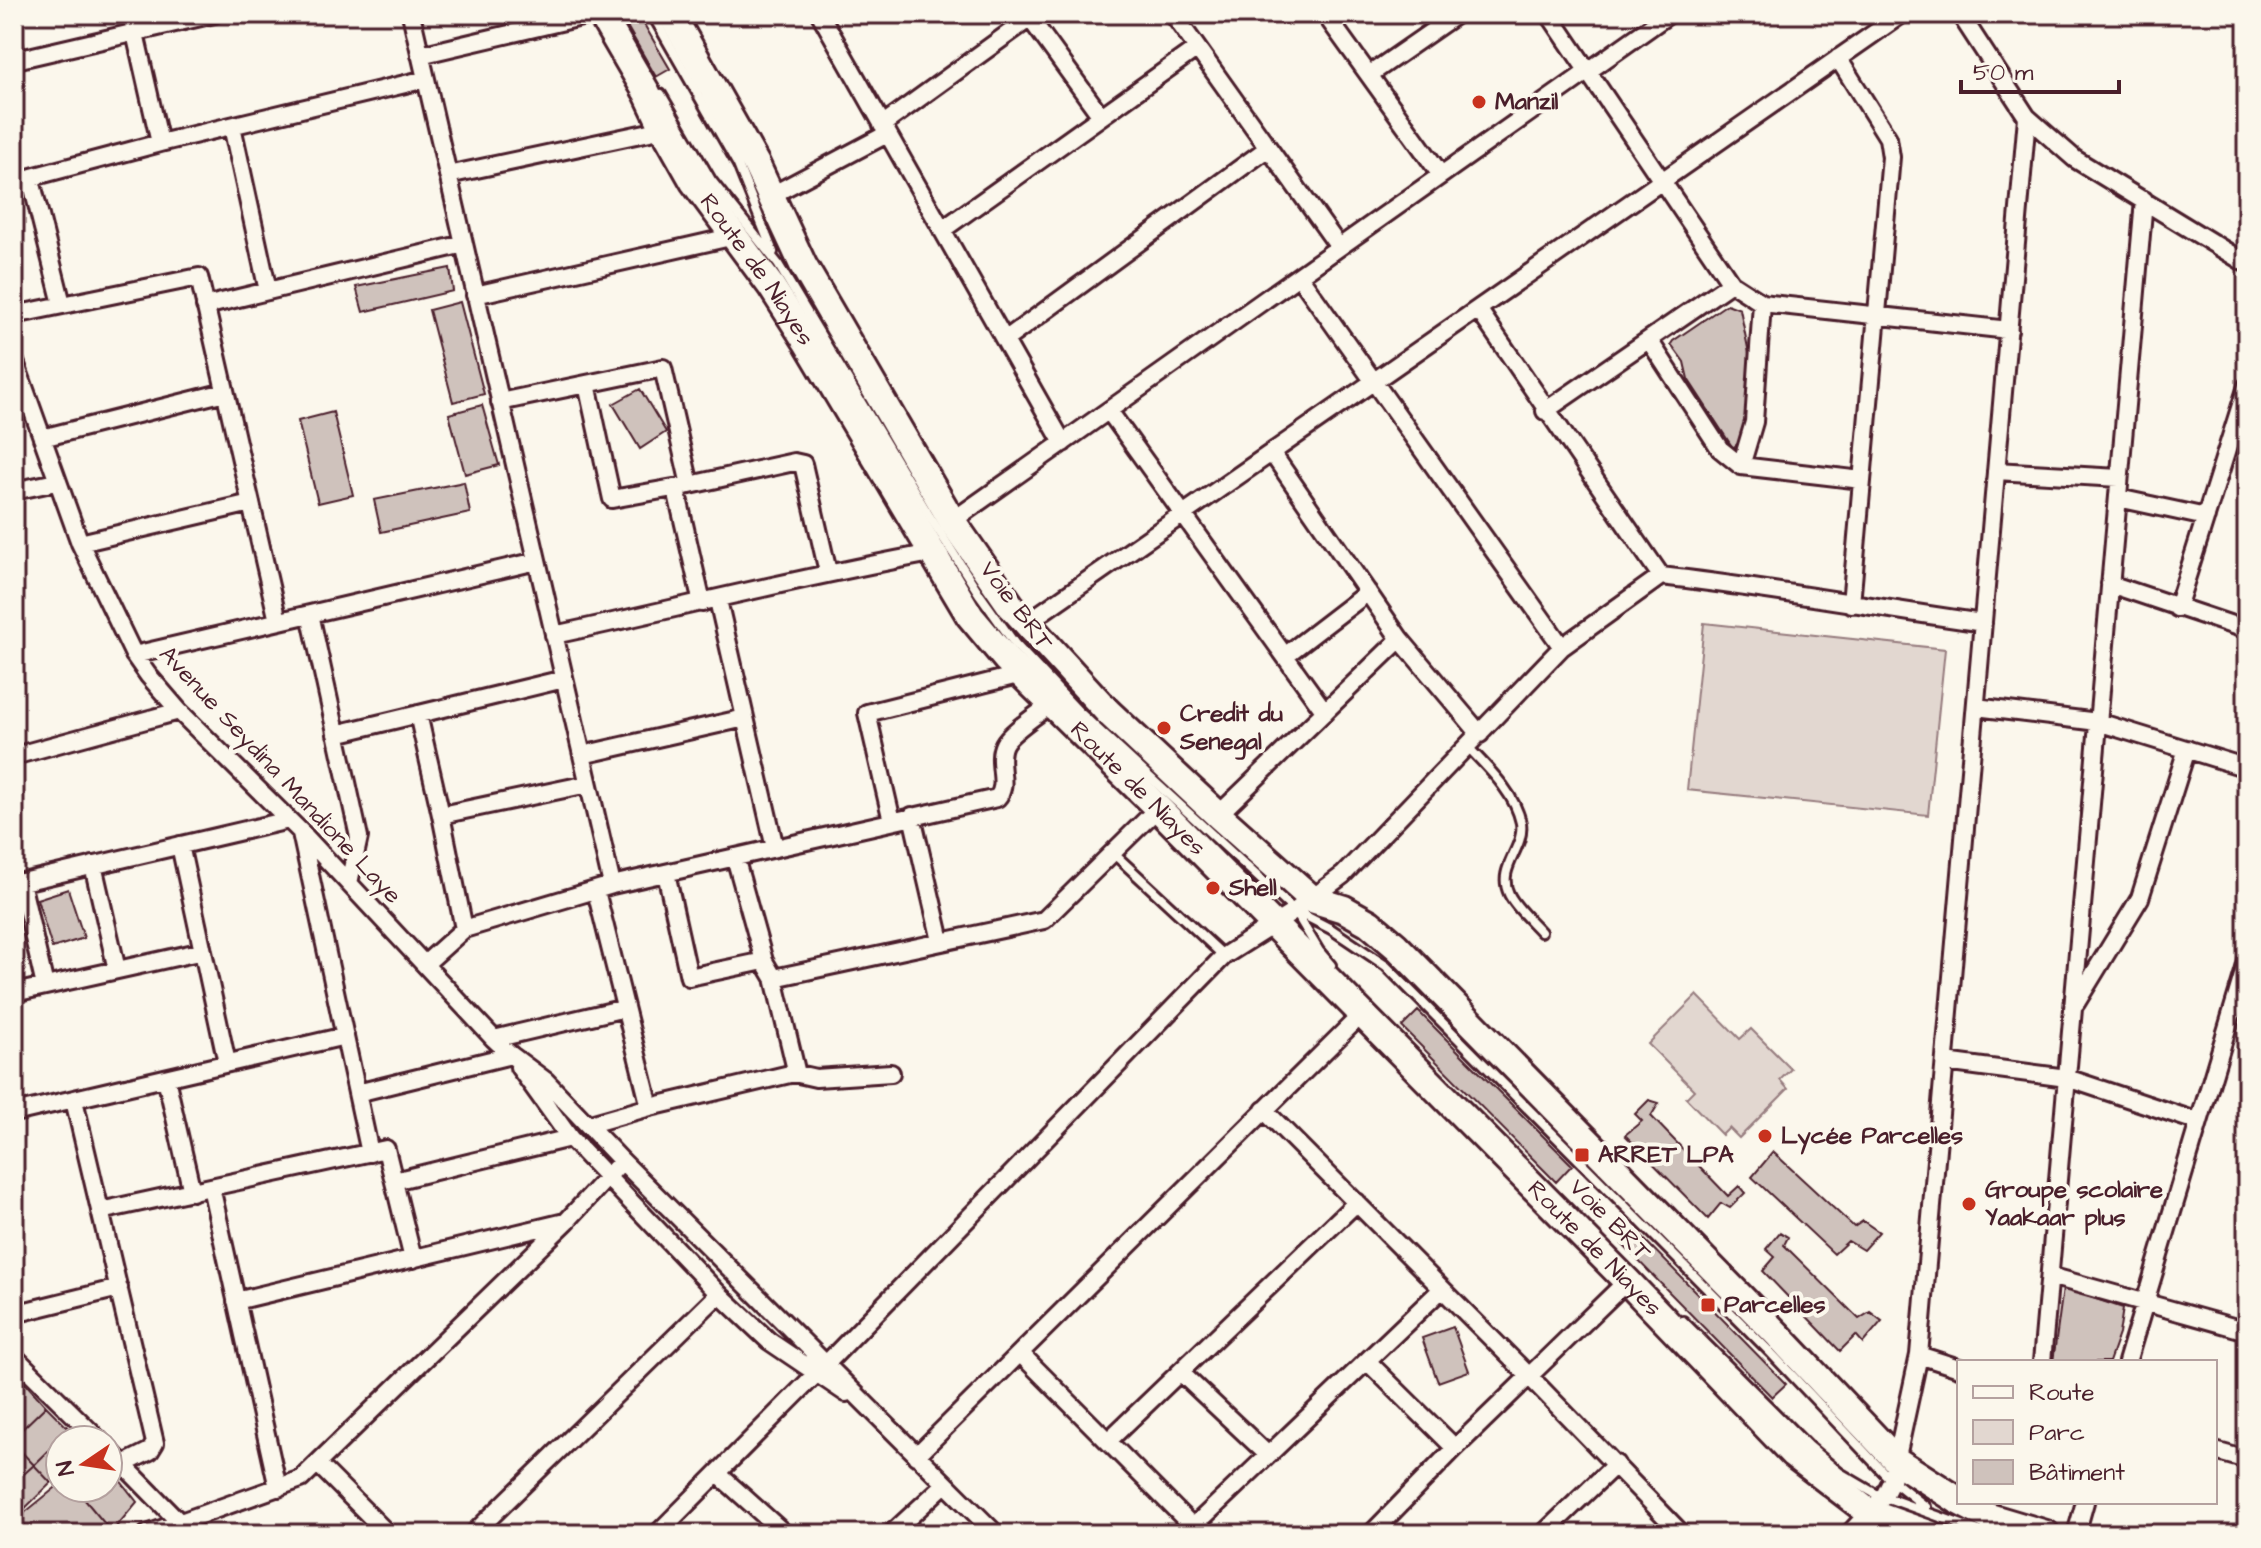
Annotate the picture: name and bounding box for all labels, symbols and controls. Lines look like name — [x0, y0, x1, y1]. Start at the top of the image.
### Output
scale bar — [1961, 44, 2119, 94]
text: 50 m — [1973, 56, 2034, 90]
place label: Manzil — [1495, 85, 1559, 119]
marker: Manzil — [1470, 93, 1488, 111]
street label: Route de Niayes — [691, 187, 822, 352]
street label: Voie BRT — [971, 554, 1061, 658]
street label: Avenue Seydina Mandione Laye — [150, 638, 409, 912]
place label: Credit du Senegal — [1179, 697, 1283, 760]
street label: Route de Niayes — [1062, 714, 1214, 864]
marker: Credit du Senegal — [1155, 719, 1173, 737]
place label: Shell — [1228, 871, 1277, 905]
marker: Shell — [1204, 879, 1222, 897]
place label: Lycée Parcelles — [1781, 1119, 1963, 1155]
marker: Lycée Parcelles — [1756, 1127, 1774, 1145]
place label: ARRET LPA — [1598, 1138, 1734, 1172]
marker: ARRET LPA — [1573, 1146, 1591, 1164]
street label: Voie BRT — [1561, 1171, 1659, 1269]
street label: Route de Niayes — [1520, 1173, 1669, 1324]
place label: Groupe scolaire Yaakaar plus — [1985, 1173, 2163, 1235]
marker: Groupe scolaire Yaakaar plus — [1960, 1195, 1978, 1213]
place label: Parcelles — [1724, 1288, 1826, 1322]
marker: Parcelles — [1699, 1296, 1717, 1314]
legend — [1957, 1360, 2217, 1504]
text: Route — [2029, 1376, 2095, 1410]
text: Parc — [2029, 1416, 2085, 1450]
north arrow — [44, 1424, 124, 1504]
text: Bâtiment — [2029, 1456, 2125, 1490]
text: N — [49, 1458, 83, 1478]

